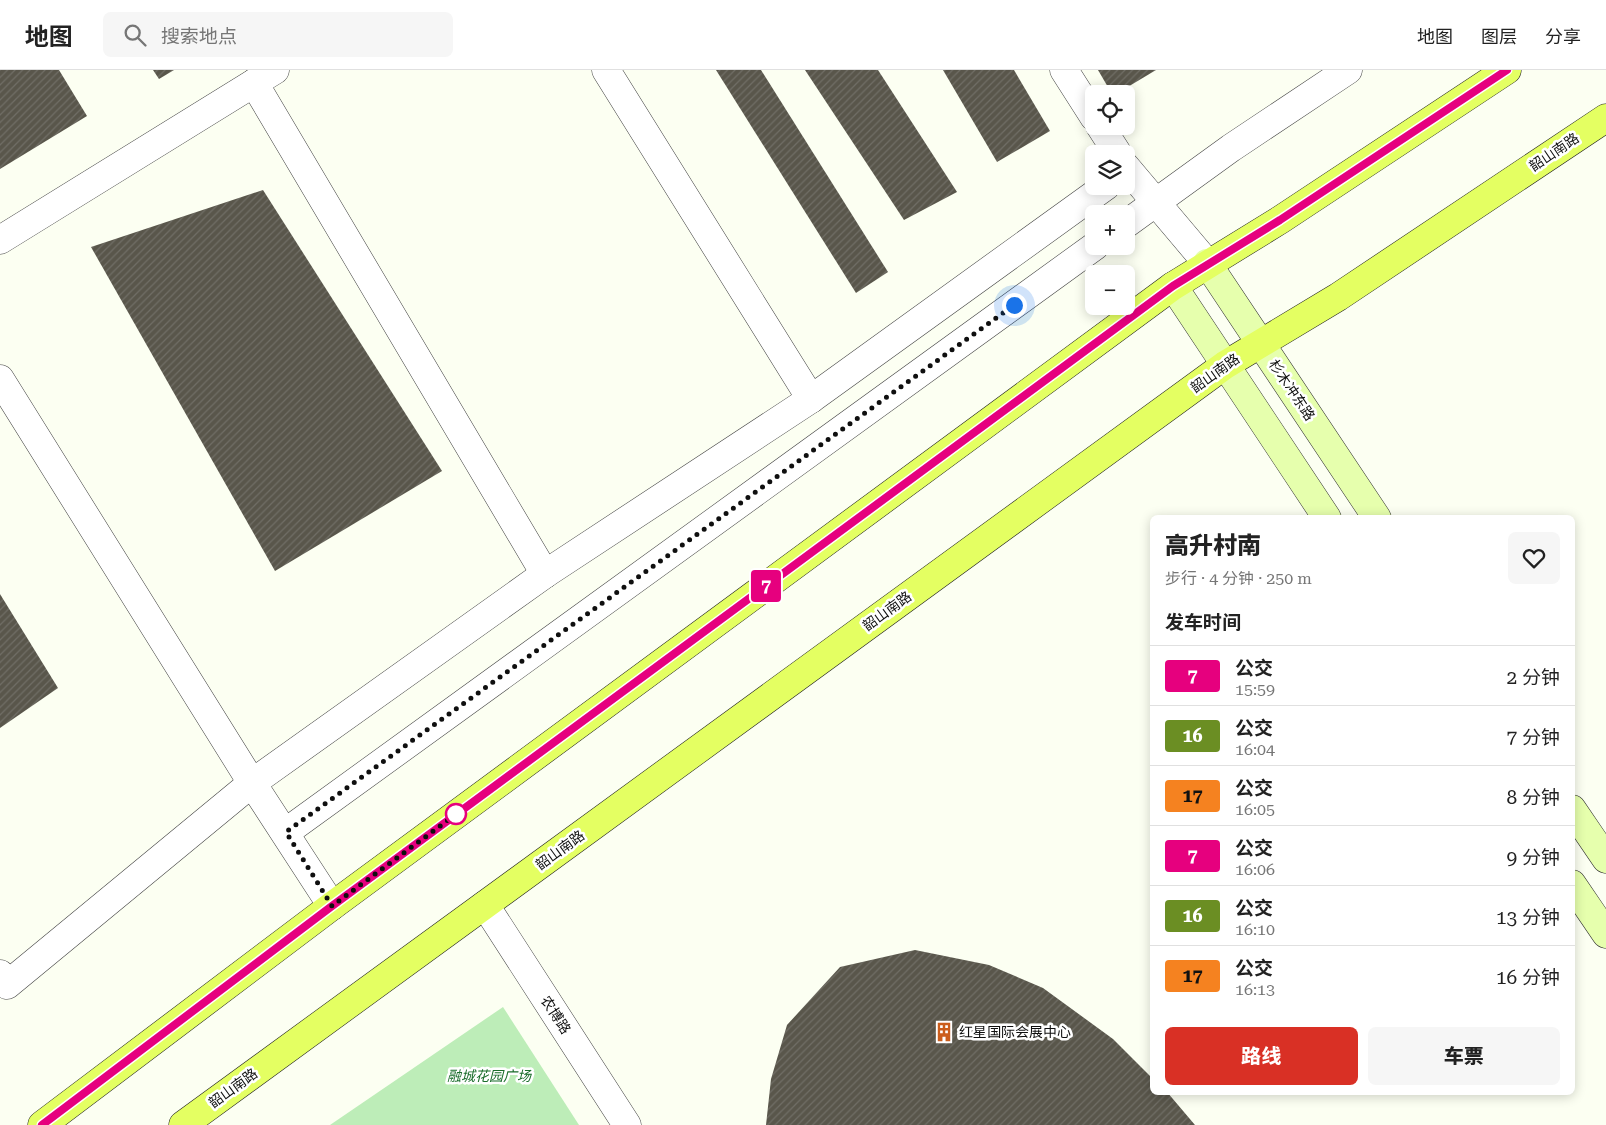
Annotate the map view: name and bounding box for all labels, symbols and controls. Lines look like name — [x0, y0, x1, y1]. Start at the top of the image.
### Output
search box — [103, 12, 453, 57]
icon: search — [121, 21, 149, 49]
text: 地图 — [25, 23, 73, 51]
text: 搜索地点 — [161, 25, 237, 48]
text: 地图 — [1417, 26, 1453, 47]
text: 图层 — [1481, 26, 1517, 47]
text: 分享 — [1545, 26, 1581, 47]
map controls — [1085, 85, 1135, 315]
button: locate — [1085, 85, 1135, 135]
street label: 韶山南路 — [1526, 130, 1582, 174]
button: layers — [1085, 145, 1135, 195]
button: + — [1085, 205, 1135, 255]
button: − — [1085, 265, 1135, 315]
your location — [1002, 293, 1027, 318]
street label: 韶山南路 — [1187, 350, 1243, 396]
street label: 杉木冲东路 — [1266, 357, 1318, 423]
text: 高升村南 — [1165, 532, 1261, 560]
button: heart — [1508, 532, 1560, 584]
text: 步行 · 4 分钟 · 250 m — [1165, 569, 1312, 588]
line badge: 7 — [750, 570, 782, 602]
text: 7 — [761, 575, 771, 596]
street label: 韶山南路 — [860, 588, 914, 634]
text: 发车时间 — [1165, 611, 1241, 634]
text: 公交 — [1235, 657, 1273, 680]
text: 7 — [1187, 665, 1198, 686]
text: 2 分钟 — [1507, 666, 1560, 689]
text: 15:59 — [1235, 680, 1275, 699]
text: 公交 — [1235, 717, 1273, 740]
text: 16 — [1182, 725, 1203, 746]
text: 7 分钟 — [1507, 726, 1560, 749]
text: 16:04 — [1235, 740, 1275, 759]
text: 公交 — [1235, 777, 1273, 800]
text: 17 — [1182, 785, 1203, 806]
text: 8 分钟 — [1507, 786, 1560, 809]
text: 16:05 — [1235, 800, 1275, 819]
unlabelled marker — [445, 803, 467, 825]
street label: 韶山南路 — [533, 827, 587, 873]
text: 公交 — [1235, 837, 1273, 860]
text: 7 — [1187, 845, 1198, 866]
text: 9 分钟 — [1507, 846, 1560, 869]
text: 16:06 — [1235, 860, 1275, 879]
text: 公交 — [1235, 897, 1273, 920]
text: 16 — [1182, 905, 1203, 926]
text: 13 分钟 — [1496, 906, 1560, 929]
text: 16:10 — [1235, 920, 1275, 939]
text: 公交 — [1235, 957, 1273, 980]
text: 17 — [1182, 965, 1203, 986]
text: 16 分钟 — [1496, 966, 1560, 989]
text: 16:13 — [1235, 980, 1275, 999]
street label: 农博路 — [538, 993, 574, 1037]
building icon: 红星国际会展中心 — [933, 1021, 955, 1043]
place label: 红星国际会展中心 — [959, 1024, 1071, 1040]
button: 路线 — [1165, 1027, 1358, 1085]
button: 车票 — [1368, 1027, 1560, 1085]
street label: 韶山南路 — [206, 1065, 260, 1111]
park label: 融城花园广场 — [447, 1068, 532, 1084]

